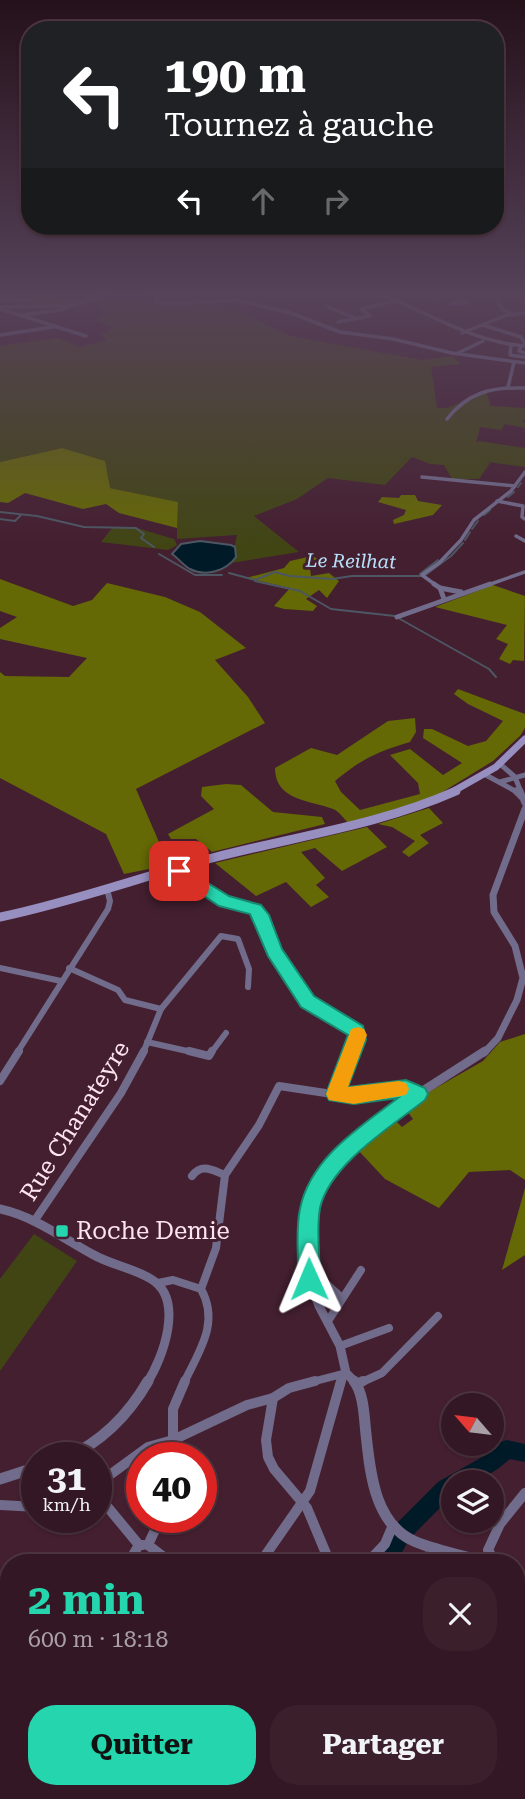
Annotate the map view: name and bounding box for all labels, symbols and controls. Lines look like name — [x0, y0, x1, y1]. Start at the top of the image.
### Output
text: 190 m — [164, 47, 306, 104]
icon: left — [49, 49, 140, 140]
text: Tournez à gauche — [164, 106, 434, 144]
icon: left — [171, 182, 209, 220]
icon: ahead — [244, 182, 282, 220]
icon: right — [317, 182, 355, 220]
water label: Le Reilhat — [305, 549, 396, 573]
pin — [149, 841, 209, 901]
icon: arrive — [160, 852, 198, 890]
street label: Rue Chanateyre — [15, 1036, 135, 1206]
place label: Roche Demie — [76, 1217, 230, 1245]
marker: Roche Demie — [54, 1223, 70, 1239]
position arrow — [272, 1242, 346, 1316]
north arrow — [441, 1393, 504, 1456]
map controls — [441, 1393, 504, 1533]
speed limit sign: 40 — [126, 1442, 217, 1533]
text: 31 — [47, 1458, 86, 1499]
button: layers — [441, 1470, 504, 1533]
text: km/h — [42, 1494, 91, 1515]
text: 2 min — [28, 1575, 145, 1624]
button: close — [423, 1577, 497, 1651]
text: 600 m · 18:18 — [28, 1626, 168, 1653]
button: Quitter — [28, 1705, 256, 1785]
button: Partager — [270, 1705, 497, 1785]

